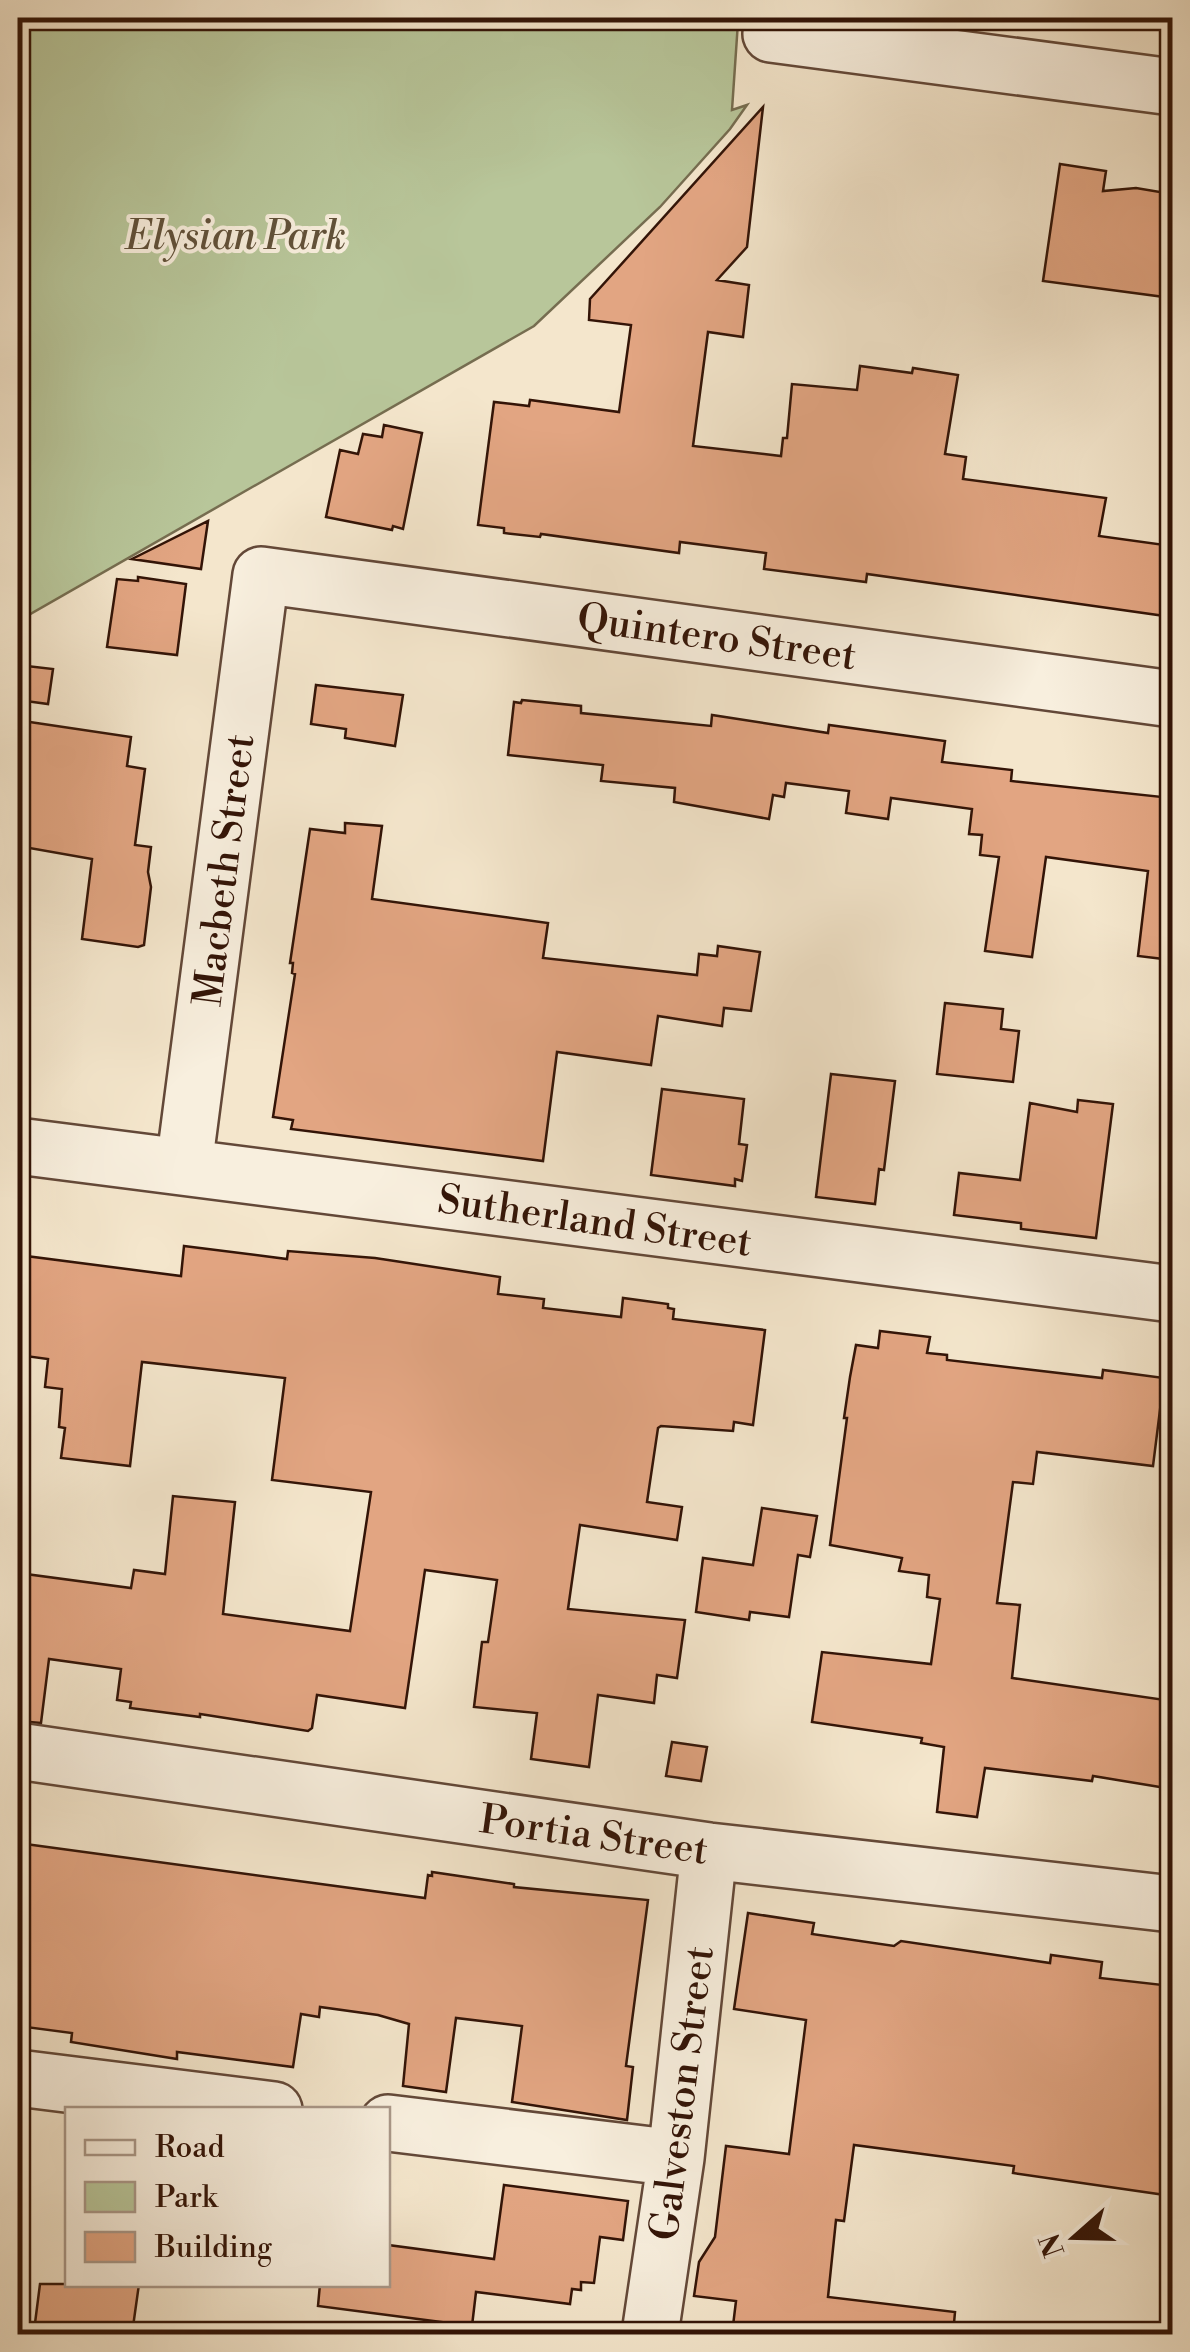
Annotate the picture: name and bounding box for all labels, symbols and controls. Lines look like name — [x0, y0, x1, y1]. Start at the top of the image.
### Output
park label: Elysian Park — [124, 212, 346, 262]
street label: Quintero Street — [574, 594, 859, 682]
street label: Macbeth Street — [183, 731, 266, 1009]
street label: Sutherland Street — [434, 1175, 755, 1269]
street label: Portia Street — [476, 1795, 711, 1877]
street label: Galveston Street — [640, 1943, 726, 2243]
legend — [65, 2107, 390, 2287]
text: Road — [155, 2129, 225, 2167]
text: Park — [155, 2179, 219, 2217]
north arrow — [1025, 2187, 1125, 2287]
text: Building — [154, 2229, 273, 2267]
text: N — [1033, 2229, 1073, 2261]

